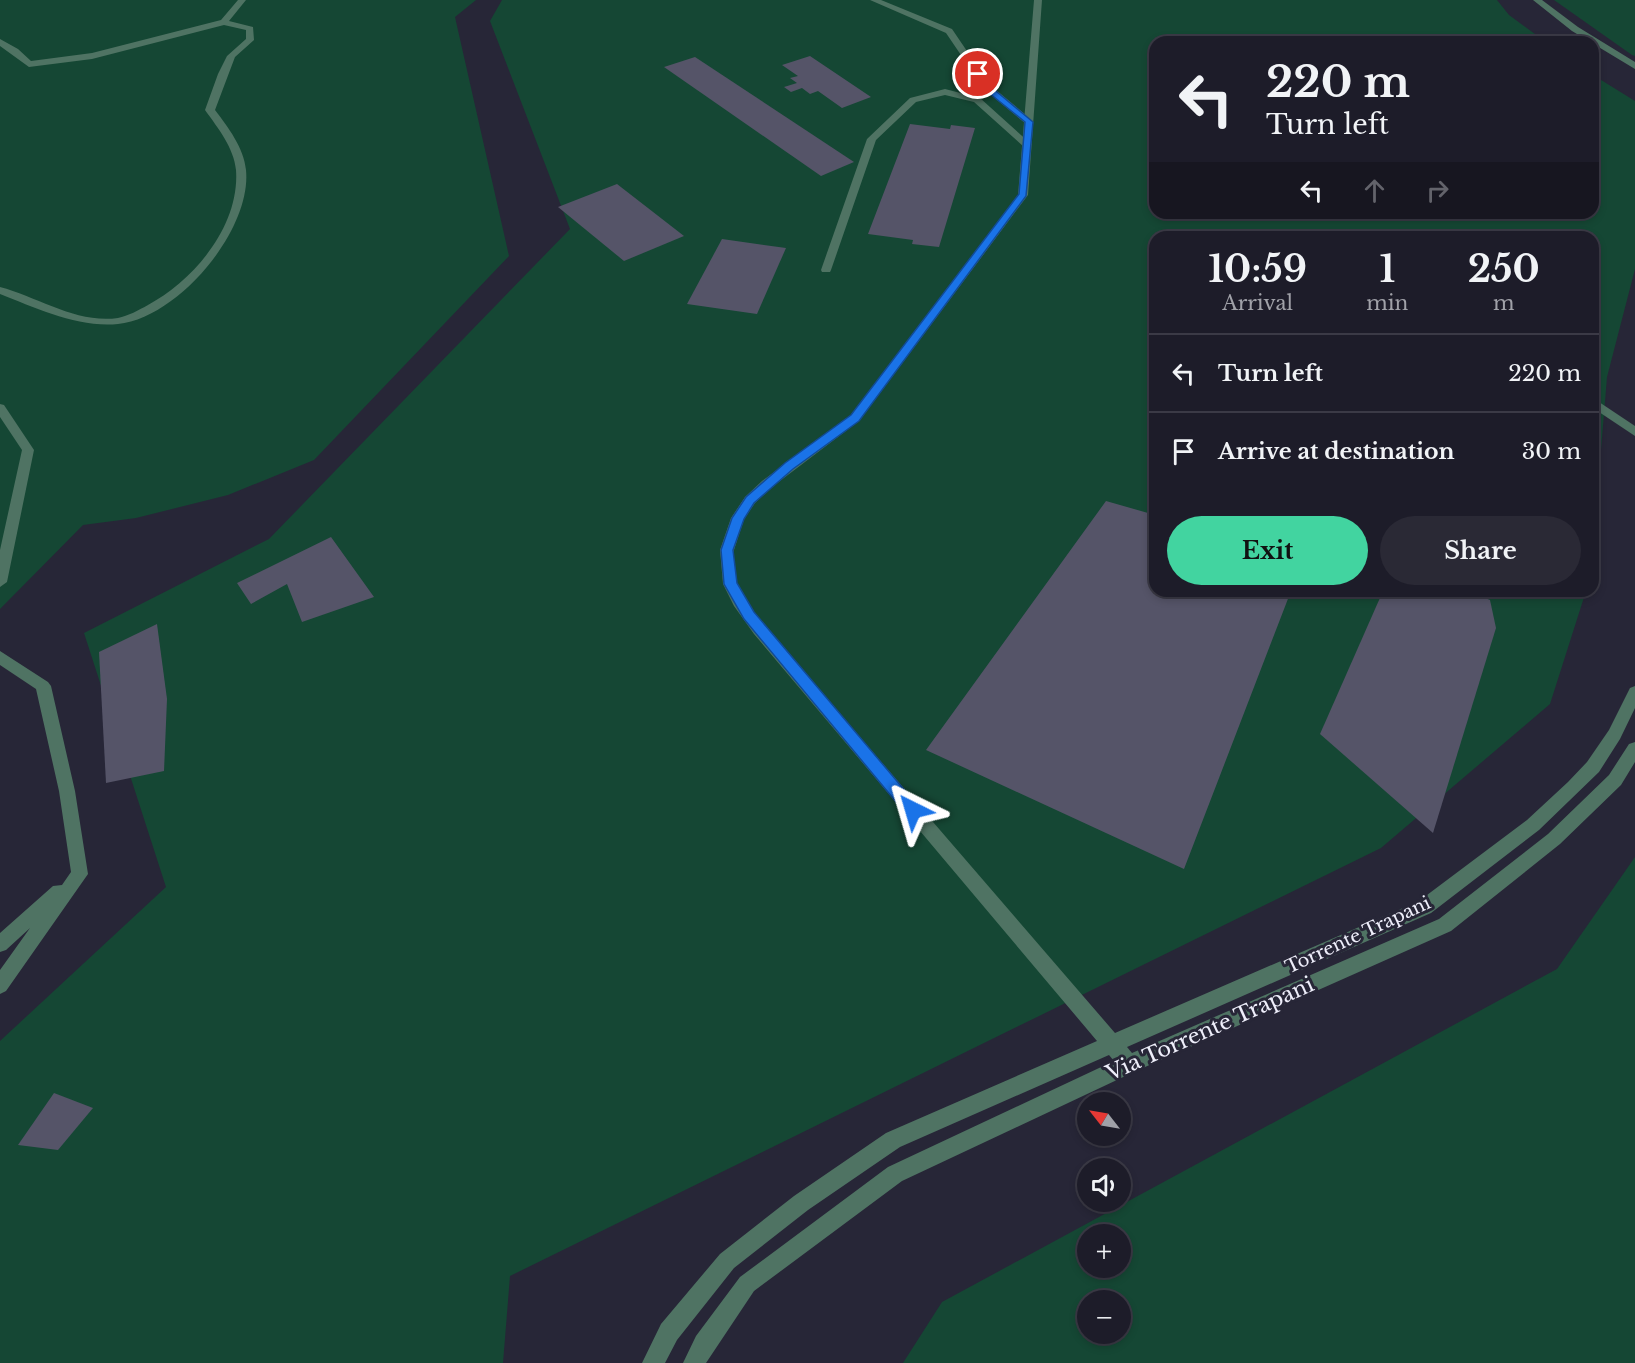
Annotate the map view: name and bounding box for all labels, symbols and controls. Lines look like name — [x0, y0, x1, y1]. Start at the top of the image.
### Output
pin — [952, 48, 1003, 99]
text: 220 m — [1266, 56, 1410, 108]
icon: arrive — [961, 57, 994, 90]
icon: left — [1167, 60, 1245, 138]
text: Turn left — [1266, 108, 1389, 141]
icon: left — [1295, 174, 1328, 207]
icon: ahead — [1358, 174, 1391, 207]
icon: right — [1421, 174, 1454, 207]
text: 10:59 — [1208, 247, 1307, 292]
text: 1 — [1380, 247, 1395, 292]
text: 250 — [1468, 247, 1540, 292]
text: Arrival — [1222, 291, 1293, 315]
text: min — [1366, 291, 1408, 315]
text: m — [1493, 291, 1514, 315]
icon: left — [1167, 357, 1200, 390]
text: Turn left — [1218, 360, 1323, 387]
text: 220 m — [1508, 360, 1581, 387]
icon: arrive — [1167, 435, 1200, 468]
text: Arrive at destination — [1218, 438, 1455, 465]
text: 30 m — [1522, 438, 1581, 465]
button: Exit — [1167, 516, 1368, 585]
button: Share — [1380, 516, 1581, 585]
position arrow — [881, 778, 945, 842]
street label: Torrente Trapani — [1282, 892, 1434, 978]
street label: Via Torrente Trapani — [1101, 971, 1318, 1087]
north arrow — [1077, 1092, 1131, 1146]
map controls — [1077, 1092, 1131, 1344]
button: sound — [1077, 1158, 1131, 1212]
button: + — [1077, 1224, 1131, 1278]
button: − — [1077, 1290, 1131, 1344]

